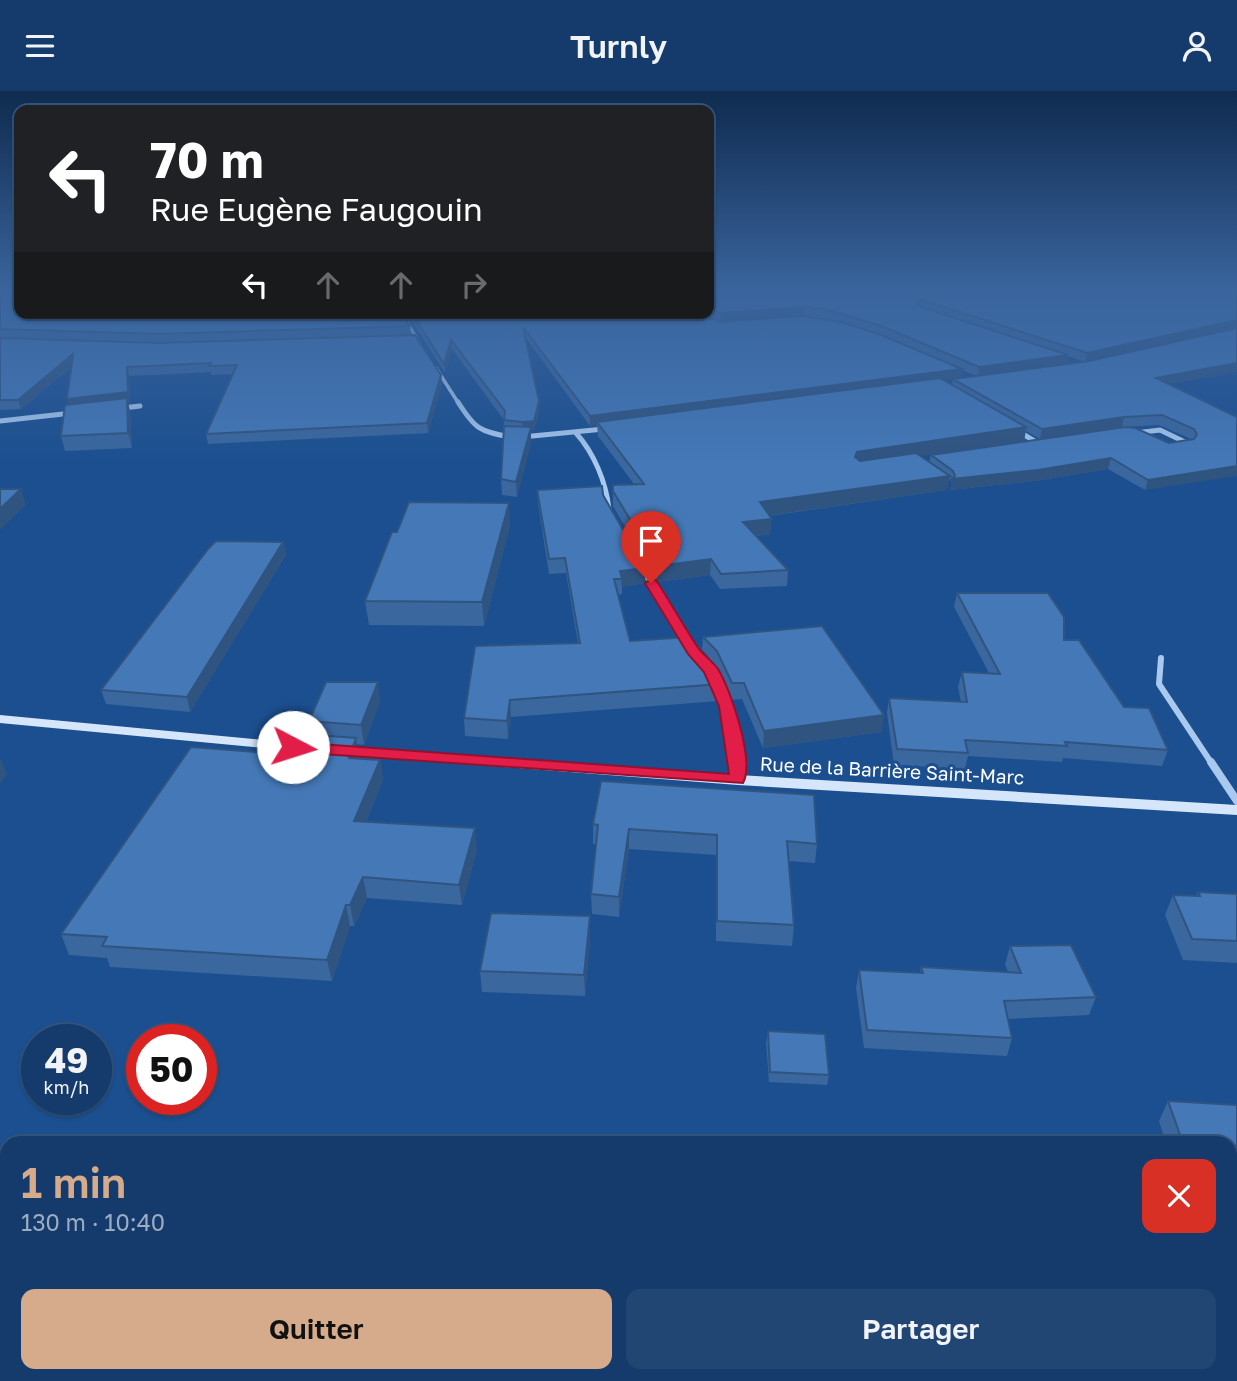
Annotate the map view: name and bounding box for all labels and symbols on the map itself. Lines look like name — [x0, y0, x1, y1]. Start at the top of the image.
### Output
pin — [621, 511, 681, 583]
position arrow — [256, 710, 330, 784]
street label: Rue de la Barrière Saint-Marc — [759, 752, 1025, 788]
speed limit sign: 50 — [126, 1024, 217, 1115]

